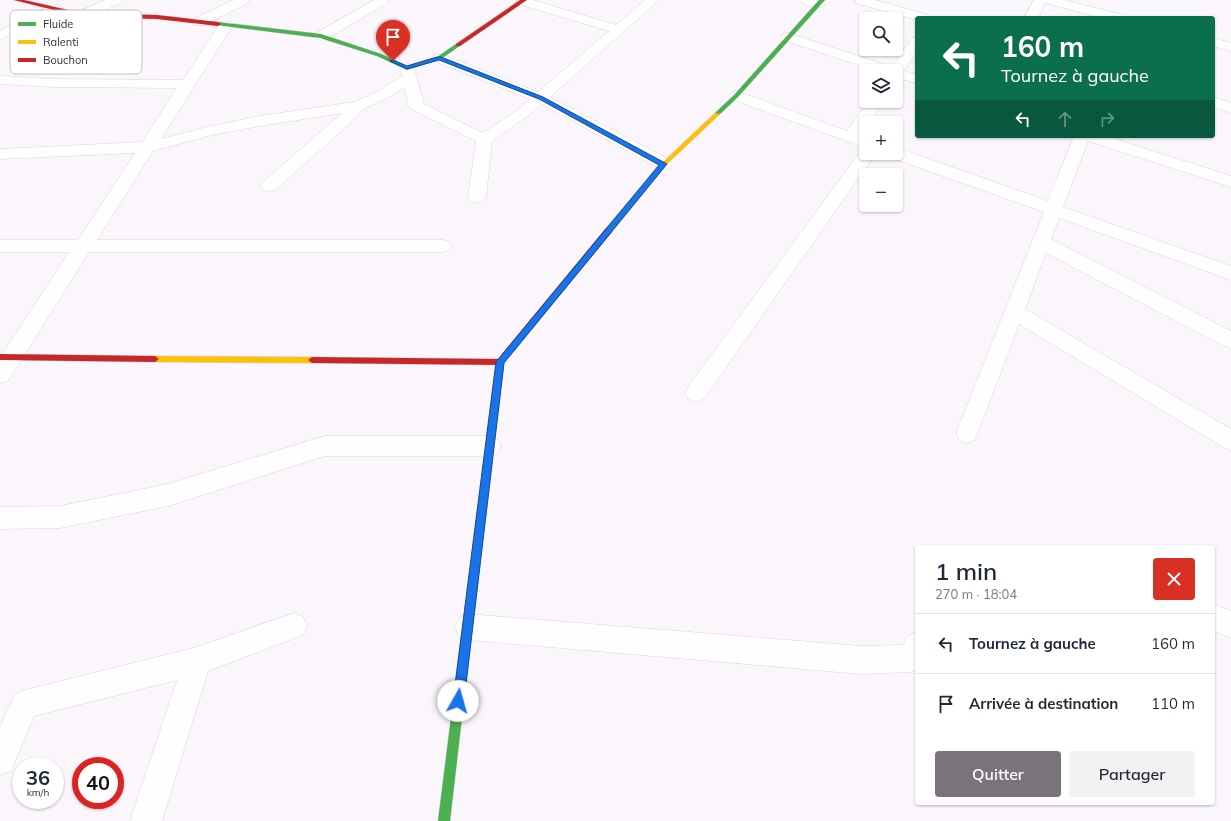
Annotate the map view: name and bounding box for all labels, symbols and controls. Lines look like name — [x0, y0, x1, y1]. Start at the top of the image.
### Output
legend — [10, 10, 142, 74]
map controls — [859, 12, 903, 212]
button: search — [859, 12, 903, 56]
text: Fluide — [43, 17, 73, 31]
pin — [376, 20, 410, 61]
icon: arrive — [382, 26, 404, 48]
text: 160 m — [1001, 29, 1084, 64]
icon: left — [935, 32, 987, 84]
text: Ralenti — [43, 35, 79, 49]
text: Bouchon — [43, 53, 88, 67]
button: layers — [859, 64, 903, 108]
text: Tournez à gauche — [1001, 64, 1149, 87]
icon: left — [1012, 108, 1034, 130]
icon: ahead — [1054, 108, 1076, 130]
icon: right — [1096, 108, 1118, 130]
button: + — [859, 116, 903, 160]
button: − — [859, 168, 903, 212]
text: 1 min — [935, 556, 997, 586]
button: close — [1153, 558, 1195, 600]
text: 270 m · 18:04 — [935, 586, 1017, 602]
icon: left — [935, 633, 957, 655]
text: Tournez à gauche — [969, 634, 1096, 653]
text: 160 m — [1151, 634, 1195, 653]
position arrow — [437, 680, 479, 722]
icon: arrive — [935, 693, 957, 715]
text: Arrivée à destination — [969, 694, 1118, 713]
text: 110 m — [1151, 694, 1195, 713]
button: Quitter — [935, 751, 1061, 797]
button: Partager — [1069, 751, 1195, 797]
speed limit sign: 40 — [72, 757, 124, 809]
text: 36 — [26, 765, 50, 790]
text: km/h — [27, 786, 49, 799]

